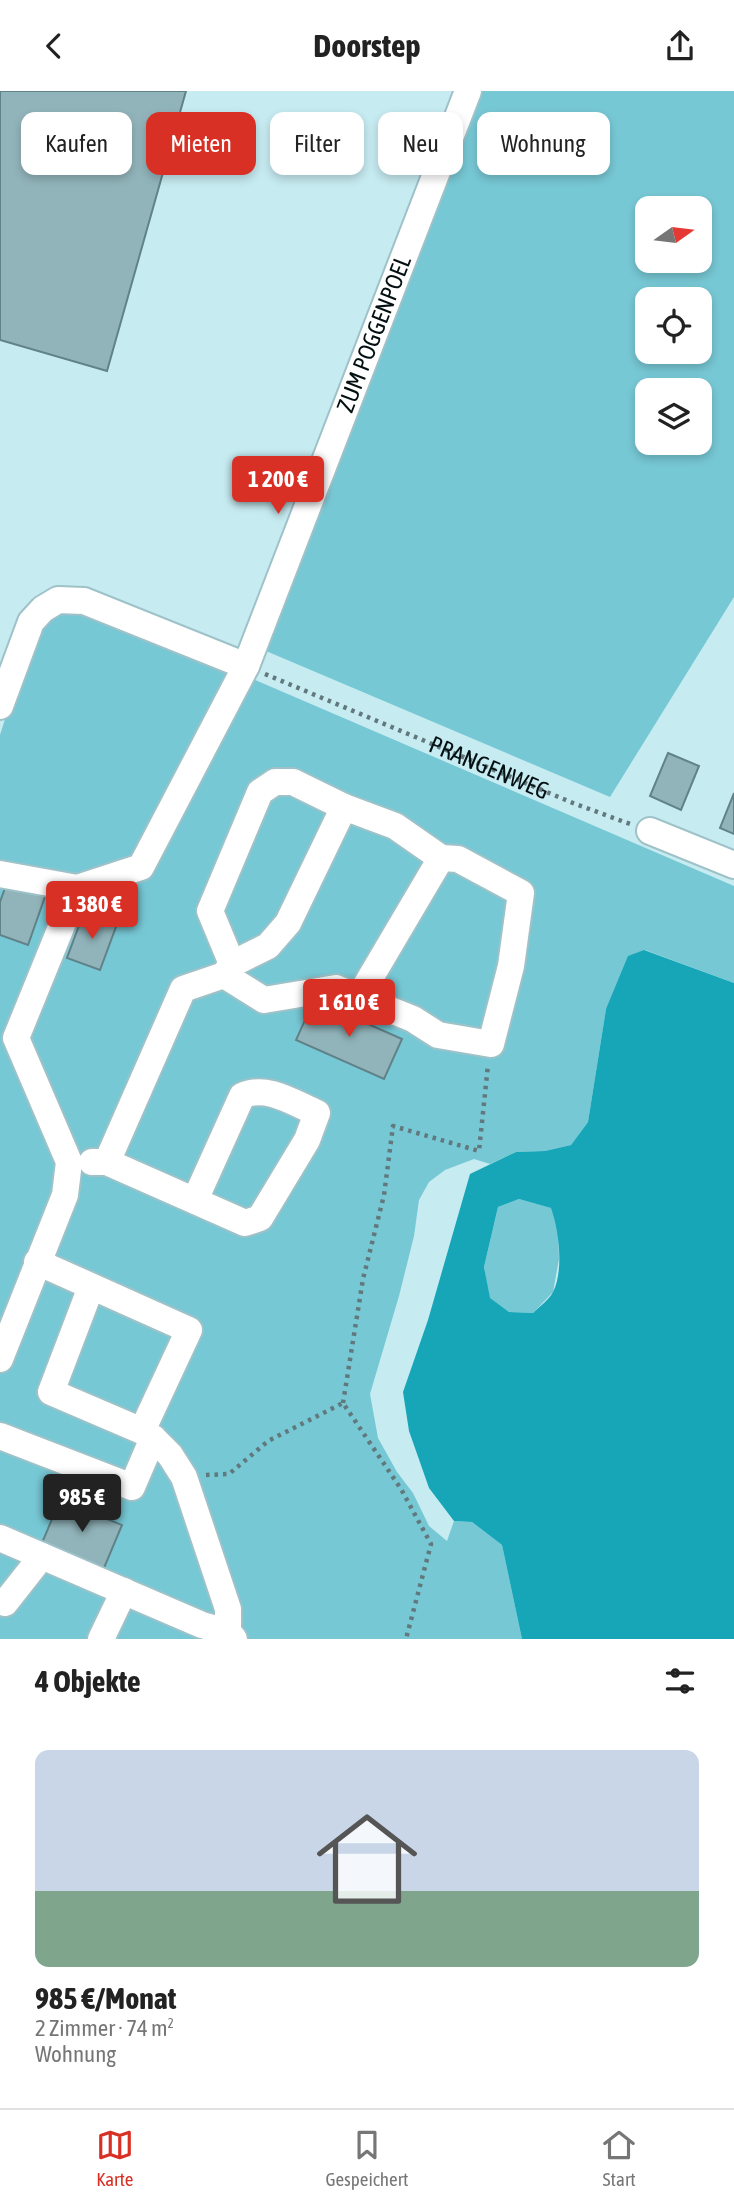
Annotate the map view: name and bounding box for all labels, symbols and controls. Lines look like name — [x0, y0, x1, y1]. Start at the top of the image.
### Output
icon: back — [35, 27, 73, 65]
text: Doorstep — [313, 27, 421, 64]
icon: share — [661, 27, 699, 65]
chip: Kaufen — [21, 112, 132, 175]
chip: Mieten — [146, 112, 256, 175]
chip: Filter — [270, 112, 364, 175]
chip: Neu — [378, 112, 463, 175]
chip: Wohnung — [477, 112, 610, 175]
north arrow — [635, 196, 712, 273]
map controls — [635, 196, 712, 455]
street label: ZUM POGGENPOEL — [331, 251, 416, 416]
button: locate — [635, 287, 712, 364]
button: layers — [635, 378, 712, 455]
pin: 1 200 € — [213, 457, 343, 516]
text: 1 200 € — [248, 466, 308, 492]
street label: PRANGENWEG — [425, 730, 553, 804]
pin: 1 380 € — [27, 881, 157, 941]
text: 1 380 € — [62, 891, 122, 917]
pin: 1 610 € — [284, 979, 414, 1039]
text: 1 610 € — [319, 989, 379, 1015]
pin: 985 € — [33, 1475, 131, 1534]
text: 985 € — [59, 1484, 105, 1510]
icon: filters — [661, 1662, 699, 1700]
text: 4 Objekte — [35, 1664, 141, 1698]
icon: home — [304, 1796, 430, 1922]
text: 985 €/Monat — [35, 1981, 176, 2015]
text: 2 Zimmer · 74 m² — [35, 2015, 174, 2041]
text: Wohnung — [35, 2041, 116, 2067]
tab: Karte — [96, 2126, 134, 2190]
tab: Gespeichert — [325, 2126, 409, 2190]
tab: Start — [600, 2126, 638, 2190]

